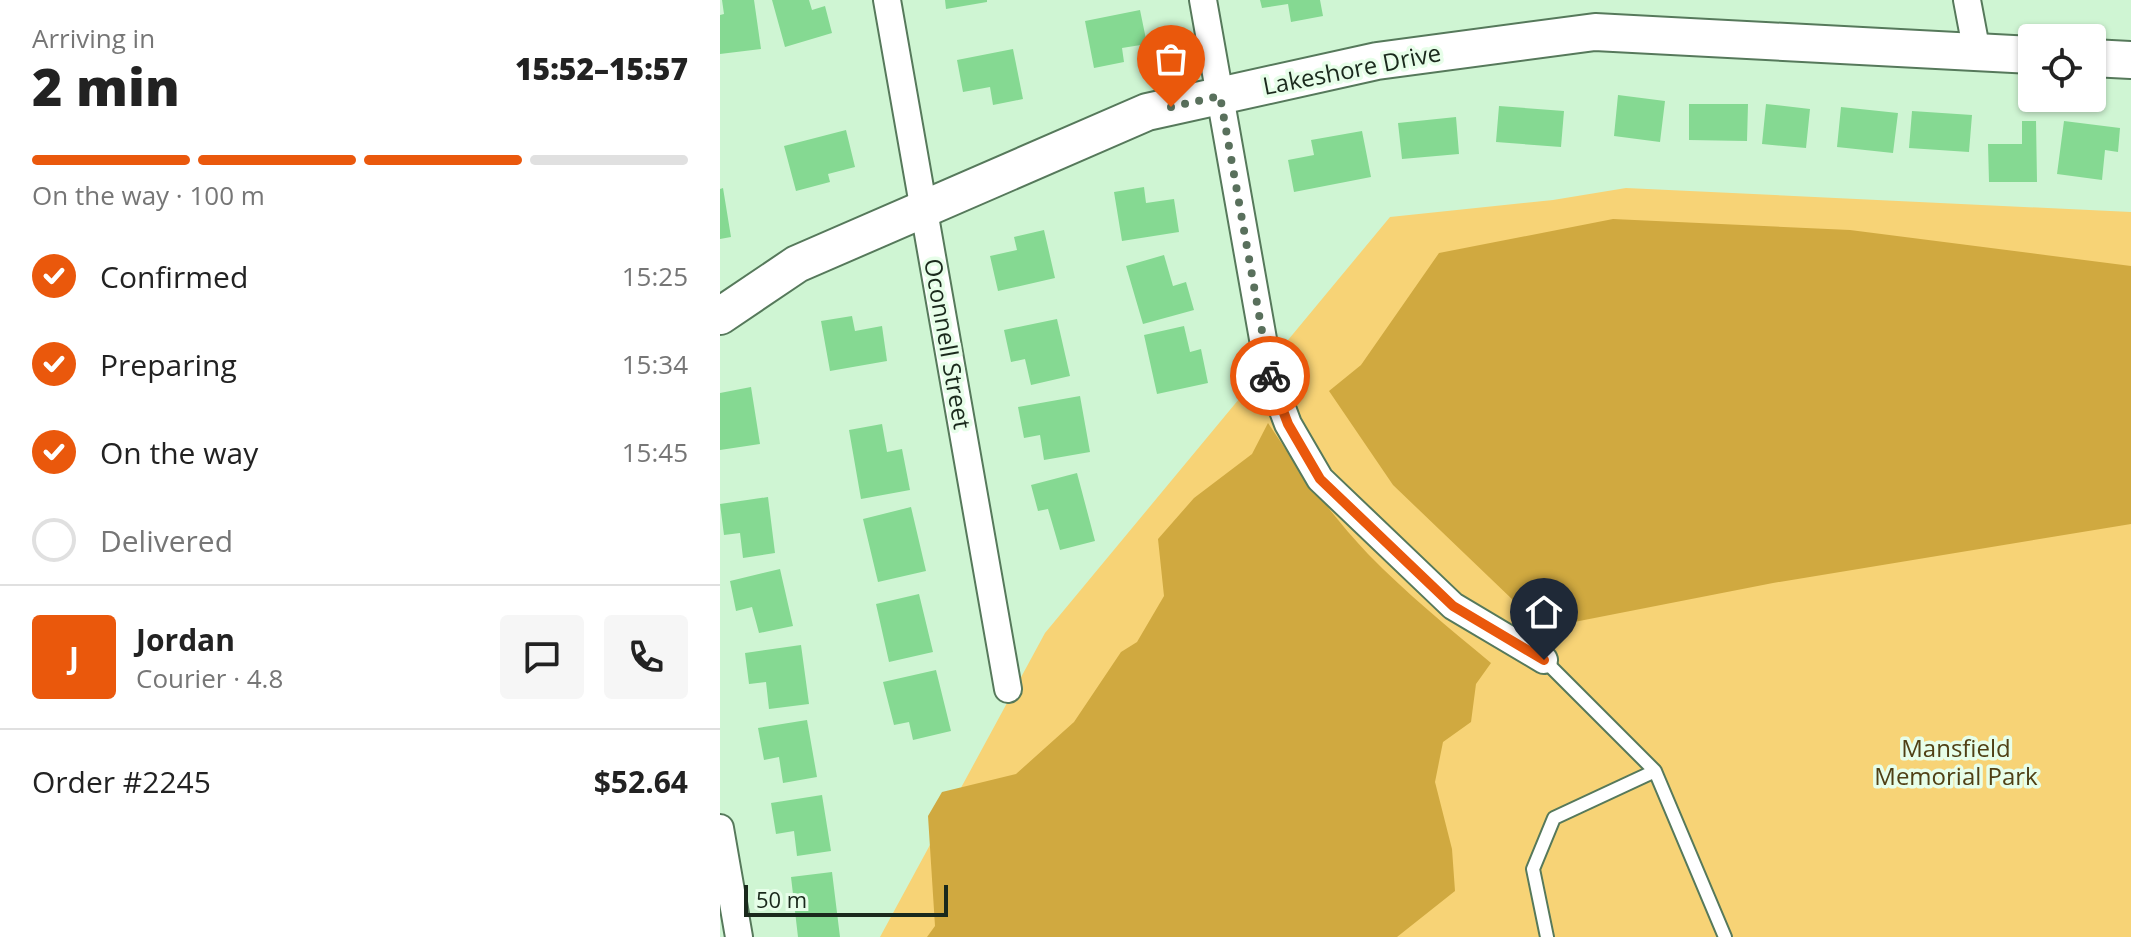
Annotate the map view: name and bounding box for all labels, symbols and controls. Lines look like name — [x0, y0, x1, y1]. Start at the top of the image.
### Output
text: Arriving in — [32, 20, 155, 56]
map controls — [2018, 24, 2106, 112]
button: locate — [2018, 24, 2106, 112]
pin — [1137, 25, 1205, 107]
street label: Lakeshore Drive — [1260, 35, 1444, 102]
icon: bag — [1149, 37, 1193, 81]
text: 15:52–15:57 — [515, 48, 688, 89]
text: 2 min — [32, 50, 180, 121]
text: On the way · 100 m — [32, 177, 265, 213]
icon: check — [32, 254, 76, 298]
text: Confirmed — [100, 256, 248, 297]
street label: Oconnell Street — [917, 256, 980, 432]
text: 15:25 — [622, 258, 688, 294]
courier — [1230, 336, 1310, 416]
icon: check — [32, 342, 76, 386]
text: Preparing — [100, 344, 237, 385]
text: 15:34 — [622, 346, 688, 382]
icon: bike — [1248, 354, 1292, 398]
icon: check — [32, 430, 76, 474]
text: On the way — [100, 432, 258, 473]
text: 15:45 — [622, 434, 688, 470]
text: Delivered — [100, 520, 233, 561]
pin — [1510, 578, 1578, 660]
icon: home — [1522, 590, 1566, 634]
button: chat — [500, 615, 584, 699]
button: phone — [604, 615, 688, 699]
text: Jordan — [136, 619, 235, 660]
text: J — [69, 637, 79, 678]
text: Courier · 4.8 — [136, 660, 283, 696]
park label: Mansfield Memorial Park — [1874, 731, 2038, 792]
text: Order #2245 — [32, 761, 211, 802]
text: $52.64 — [594, 761, 688, 802]
scale bar — [744, 881, 948, 917]
text: 50 m — [756, 884, 807, 914]

